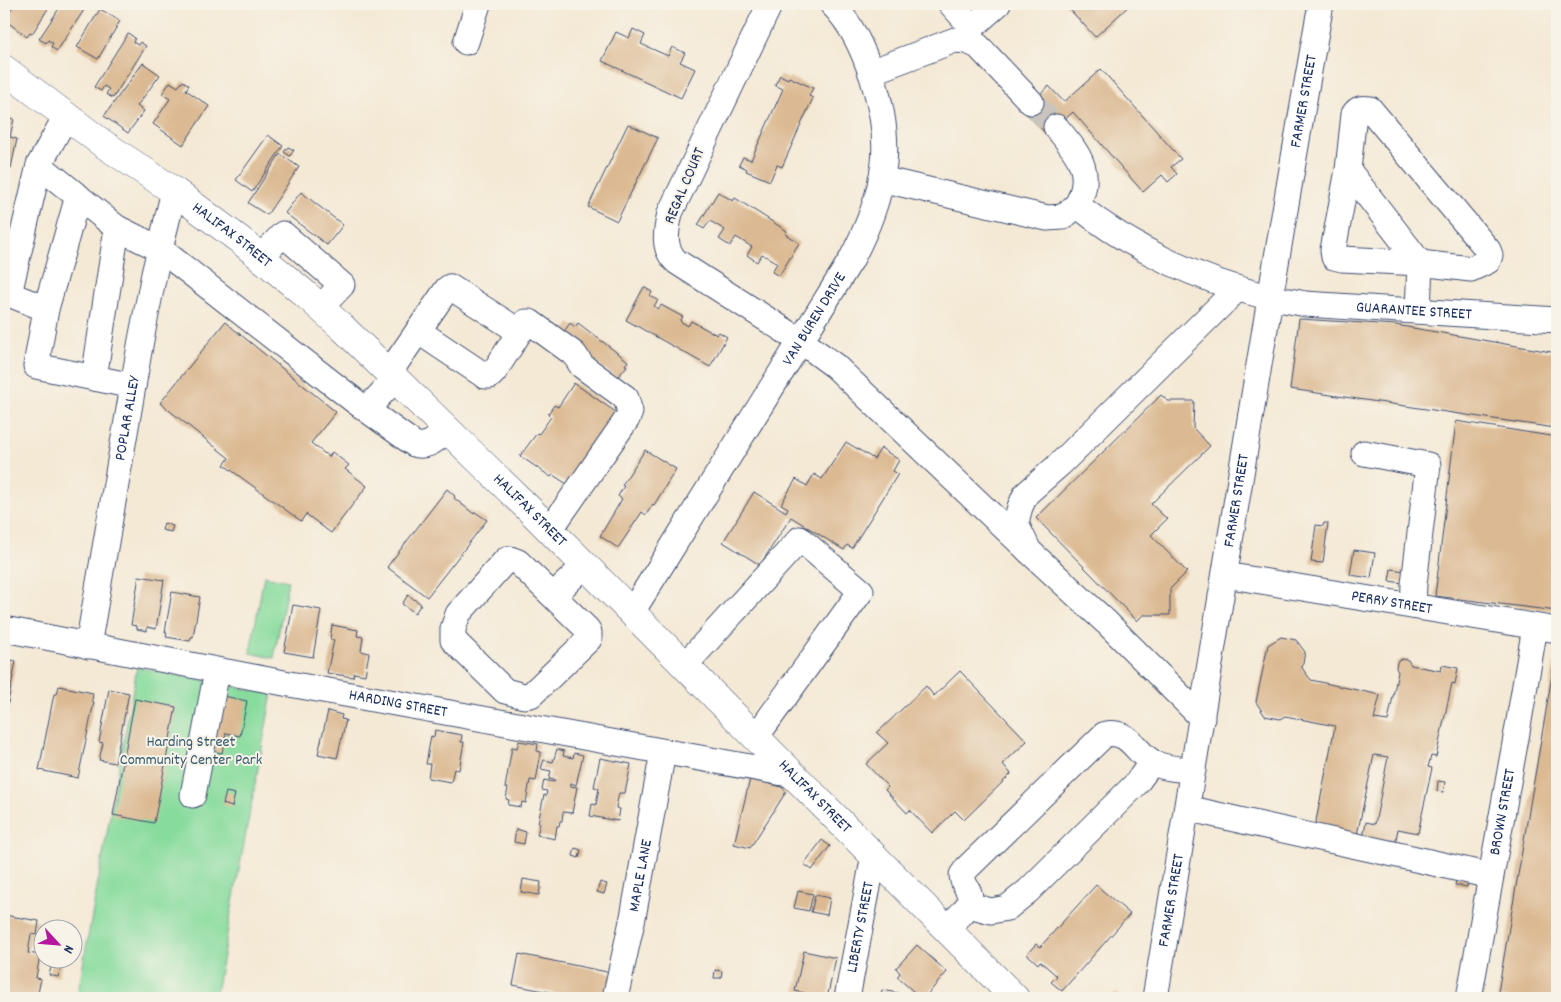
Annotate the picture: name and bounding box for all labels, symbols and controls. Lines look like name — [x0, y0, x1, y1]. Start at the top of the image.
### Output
street label: FARMER STREET — [1284, 52, 1323, 150]
street label: REGAL COURT — [659, 144, 712, 228]
street label: HALIFAX STREET — [187, 197, 277, 274]
street label: VAN BUREN DRIVE — [776, 267, 852, 370]
street label: GUARANTEE STREET — [1355, 296, 1473, 326]
street label: POPLAR ALLEY — [109, 373, 146, 462]
street label: FARMER STREET — [1218, 452, 1256, 549]
street label: HALIFAX STREET — [488, 468, 572, 553]
street label: PERRY STREET — [1349, 585, 1435, 621]
street label: HARDING STREET — [347, 683, 450, 724]
park label: Harding Street Community Center Park — [120, 731, 262, 772]
street label: HALIFAX STREET — [773, 754, 857, 839]
street label: BROWN STREET — [1484, 766, 1522, 857]
street label: MAPLE LANE — [623, 837, 659, 914]
street label: FARMER STREET — [1152, 852, 1190, 949]
street label: LIBERTY STREET — [840, 879, 880, 975]
north arrow — [32, 920, 82, 970]
text: N — [57, 941, 78, 956]

